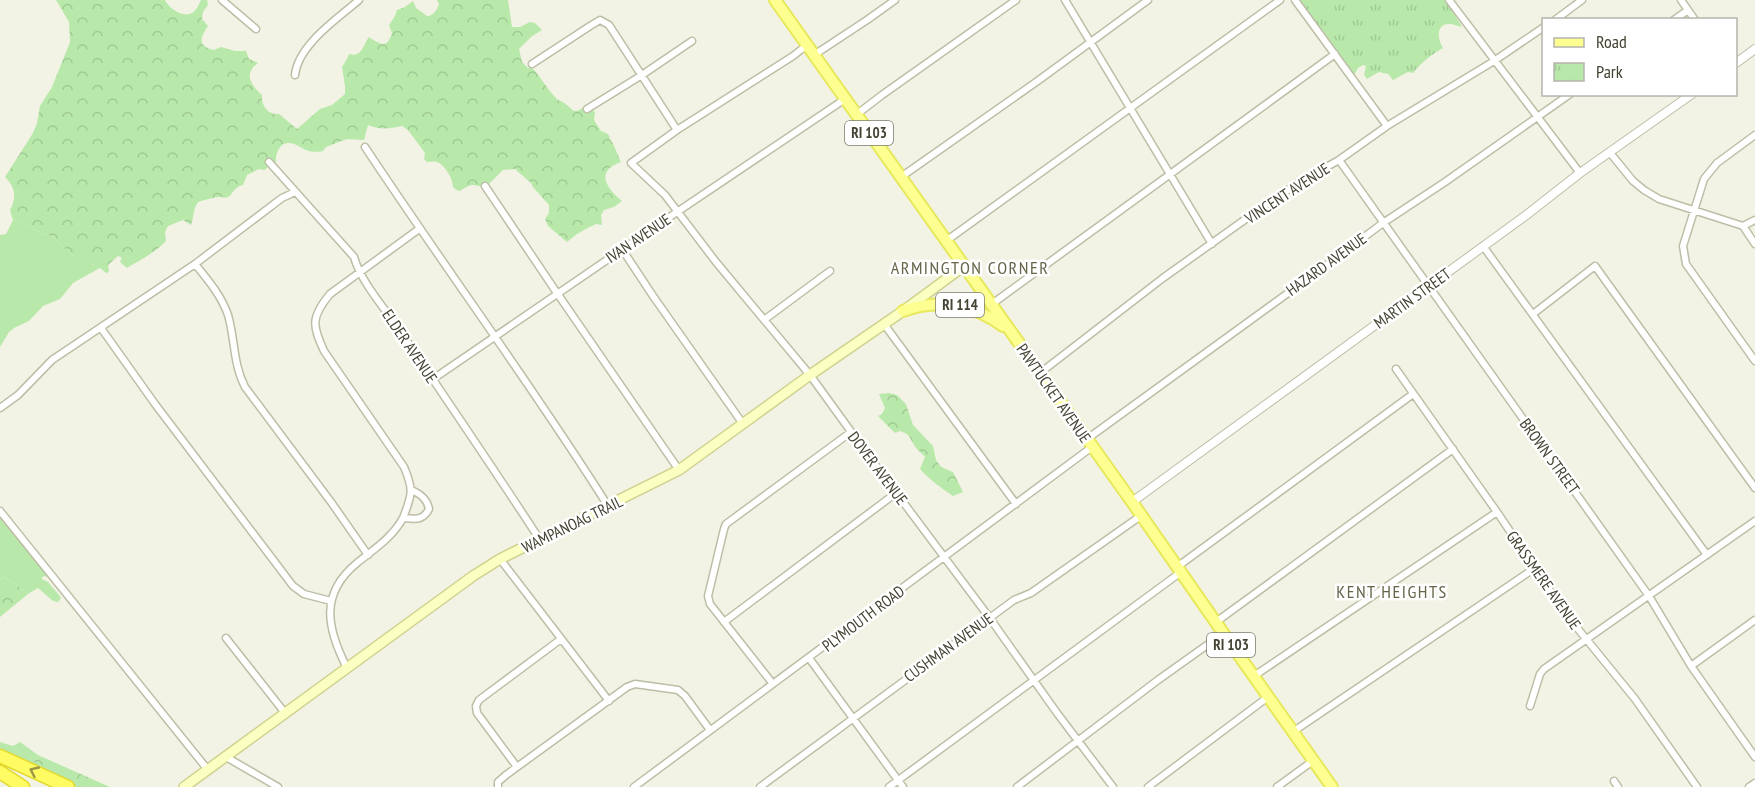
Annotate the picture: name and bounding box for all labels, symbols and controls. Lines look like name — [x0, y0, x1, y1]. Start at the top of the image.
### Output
legend — [1542, 18, 1737, 96]
text: Road — [1596, 30, 1627, 53]
text: Park — [1596, 60, 1623, 83]
road number: RI 103 — [845, 121, 893, 145]
street label: VINCENT AVENUE — [1240, 158, 1333, 228]
street label: IVAN AVENUE — [601, 209, 675, 267]
street label: HAZARD AVENUE — [1282, 228, 1370, 300]
district label: ARMINGTON CORNER — [891, 256, 1049, 279]
street label: MARTIN STREET — [1370, 263, 1454, 333]
road number: RI 114 — [936, 293, 984, 317]
street label: ELDER AVENUE — [378, 305, 442, 387]
street label: PAWTUCKET AVENUE — [1012, 340, 1096, 446]
street label: BROWN STREET — [1516, 414, 1584, 498]
street label: DOVER AVENUE — [844, 427, 912, 509]
street label: WAMPANOAG TRAIL — [518, 491, 626, 557]
street label: GRASSMERE AVENUE — [1503, 527, 1586, 633]
district label: KENT HEIGHTS — [1336, 580, 1448, 603]
street label: PLYMOUTH ROAD — [818, 581, 908, 655]
street label: CUSHMAN AVENUE — [899, 608, 997, 686]
road number: RI 103 — [1207, 633, 1255, 657]
one-way arrow — [30, 766, 41, 778]

